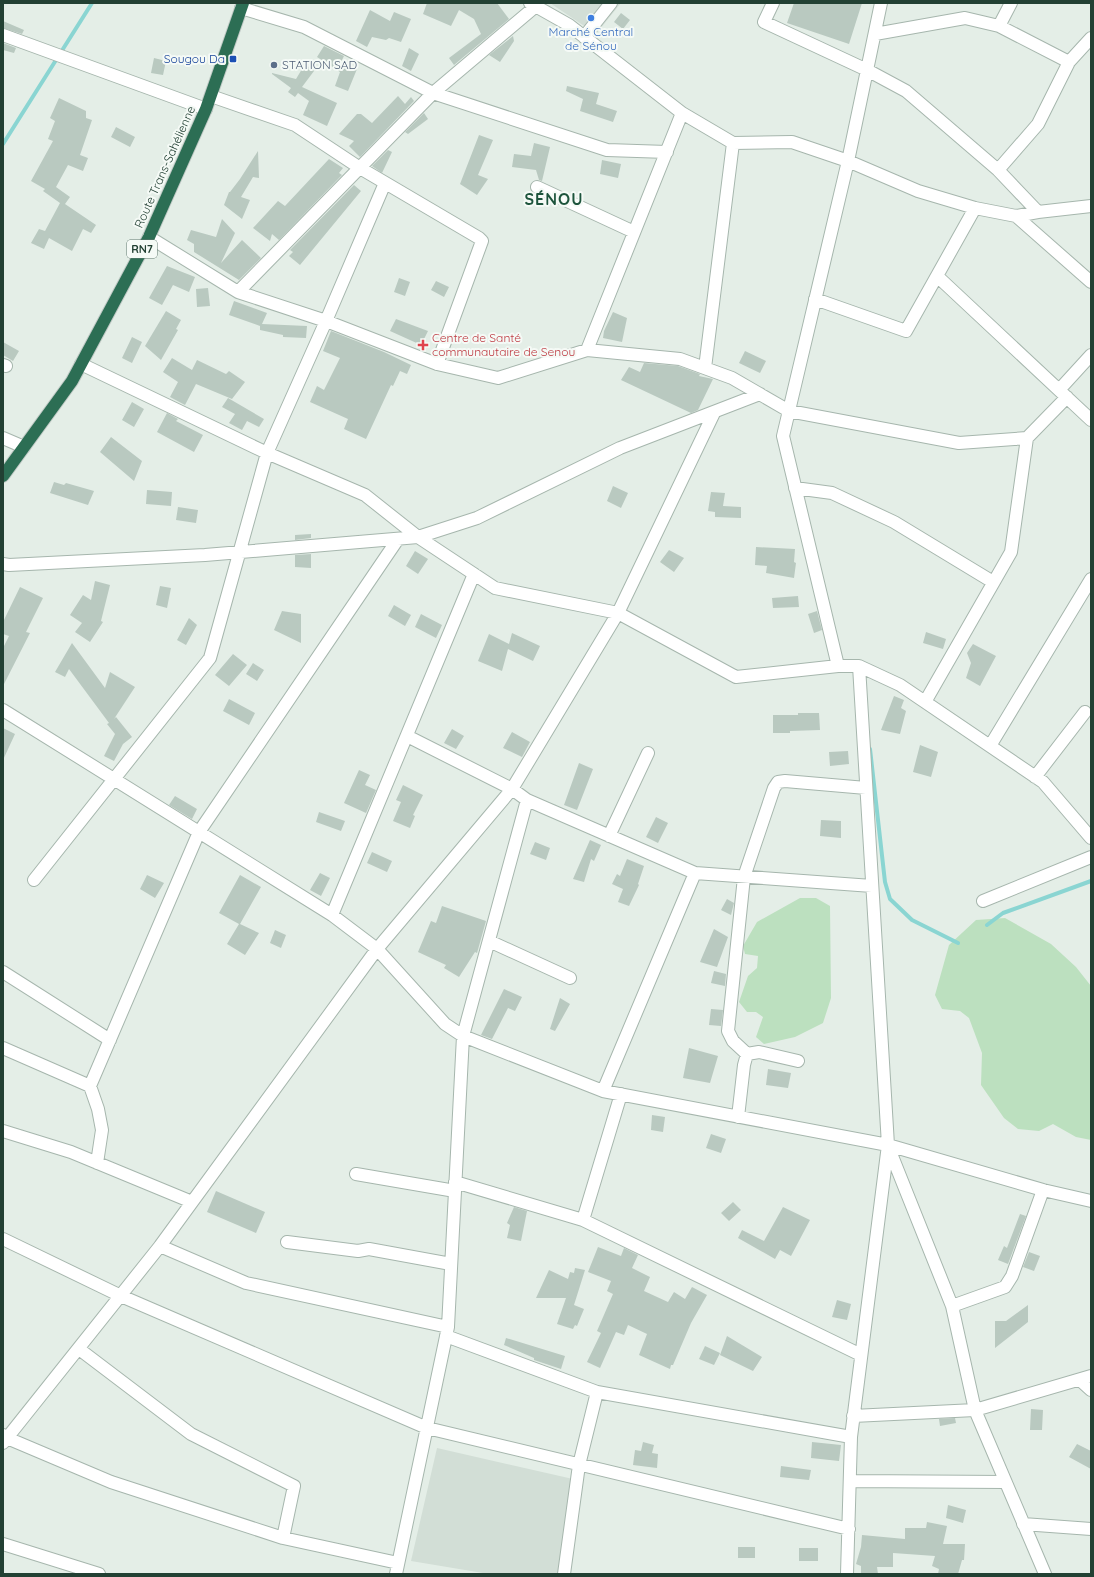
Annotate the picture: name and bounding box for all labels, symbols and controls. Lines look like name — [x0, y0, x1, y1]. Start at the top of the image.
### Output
marker: Marché Central de Sénou — [586, 13, 596, 23]
place label: Marché Central de Sénou — [549, 24, 633, 53]
place label: Sougou Da — [164, 51, 225, 66]
marker: Sougou Da — [228, 54, 238, 64]
place label: STATION SAD — [282, 57, 358, 72]
marker: STATION SAD — [269, 60, 279, 70]
street label: Route Trans-Sahélienne — [131, 103, 198, 230]
district label: SÉNOU — [525, 189, 583, 209]
road number: RN7 — [127, 240, 157, 258]
place label: Centre de Santé communautaire de Senou — [432, 330, 575, 359]
marker: Centre de Santé communautaire de Senou — [417, 339, 429, 351]

